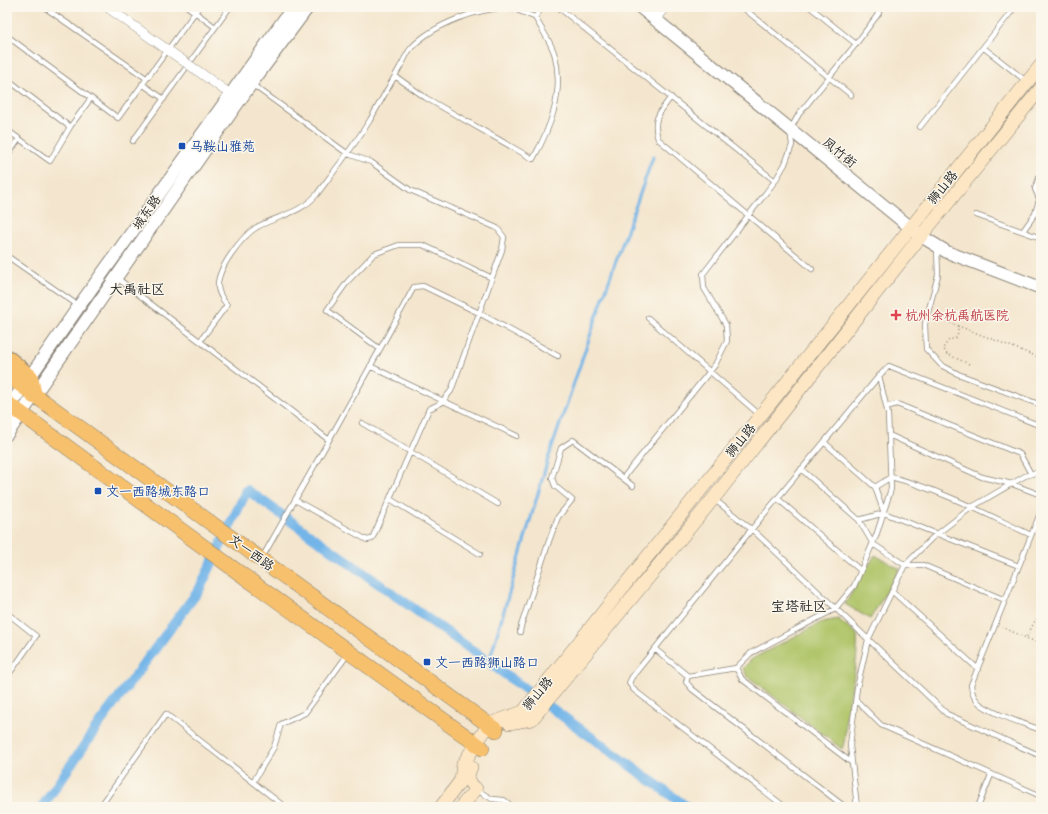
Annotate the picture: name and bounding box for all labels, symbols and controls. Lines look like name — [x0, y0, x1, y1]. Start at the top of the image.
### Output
street label: 凤竹街 — [819, 134, 860, 172]
place label: 马鞍山雅苑 — [190, 139, 255, 156]
marker: 马鞍山雅苑 — [177, 141, 187, 151]
street label: 狮山路 — [924, 167, 962, 208]
street label: 城东路 — [129, 192, 165, 234]
district label: 大禹社区 — [109, 281, 165, 299]
place label: 杭州余杭禹航医院 — [905, 308, 1009, 325]
marker: 杭州余杭禹航医院 — [890, 309, 902, 321]
street label: 狮山路 — [722, 420, 760, 461]
place label: 文一西路城东路口 — [106, 484, 210, 501]
marker: 文一西路城东路口 — [93, 486, 103, 496]
street label: 文一西路 — [225, 531, 277, 575]
district label: 宝塔社区 — [771, 598, 827, 616]
place label: 文一西路狮山路口 — [435, 655, 539, 672]
marker: 文一西路狮山路口 — [422, 657, 432, 667]
street label: 狮山路 — [519, 674, 557, 714]

